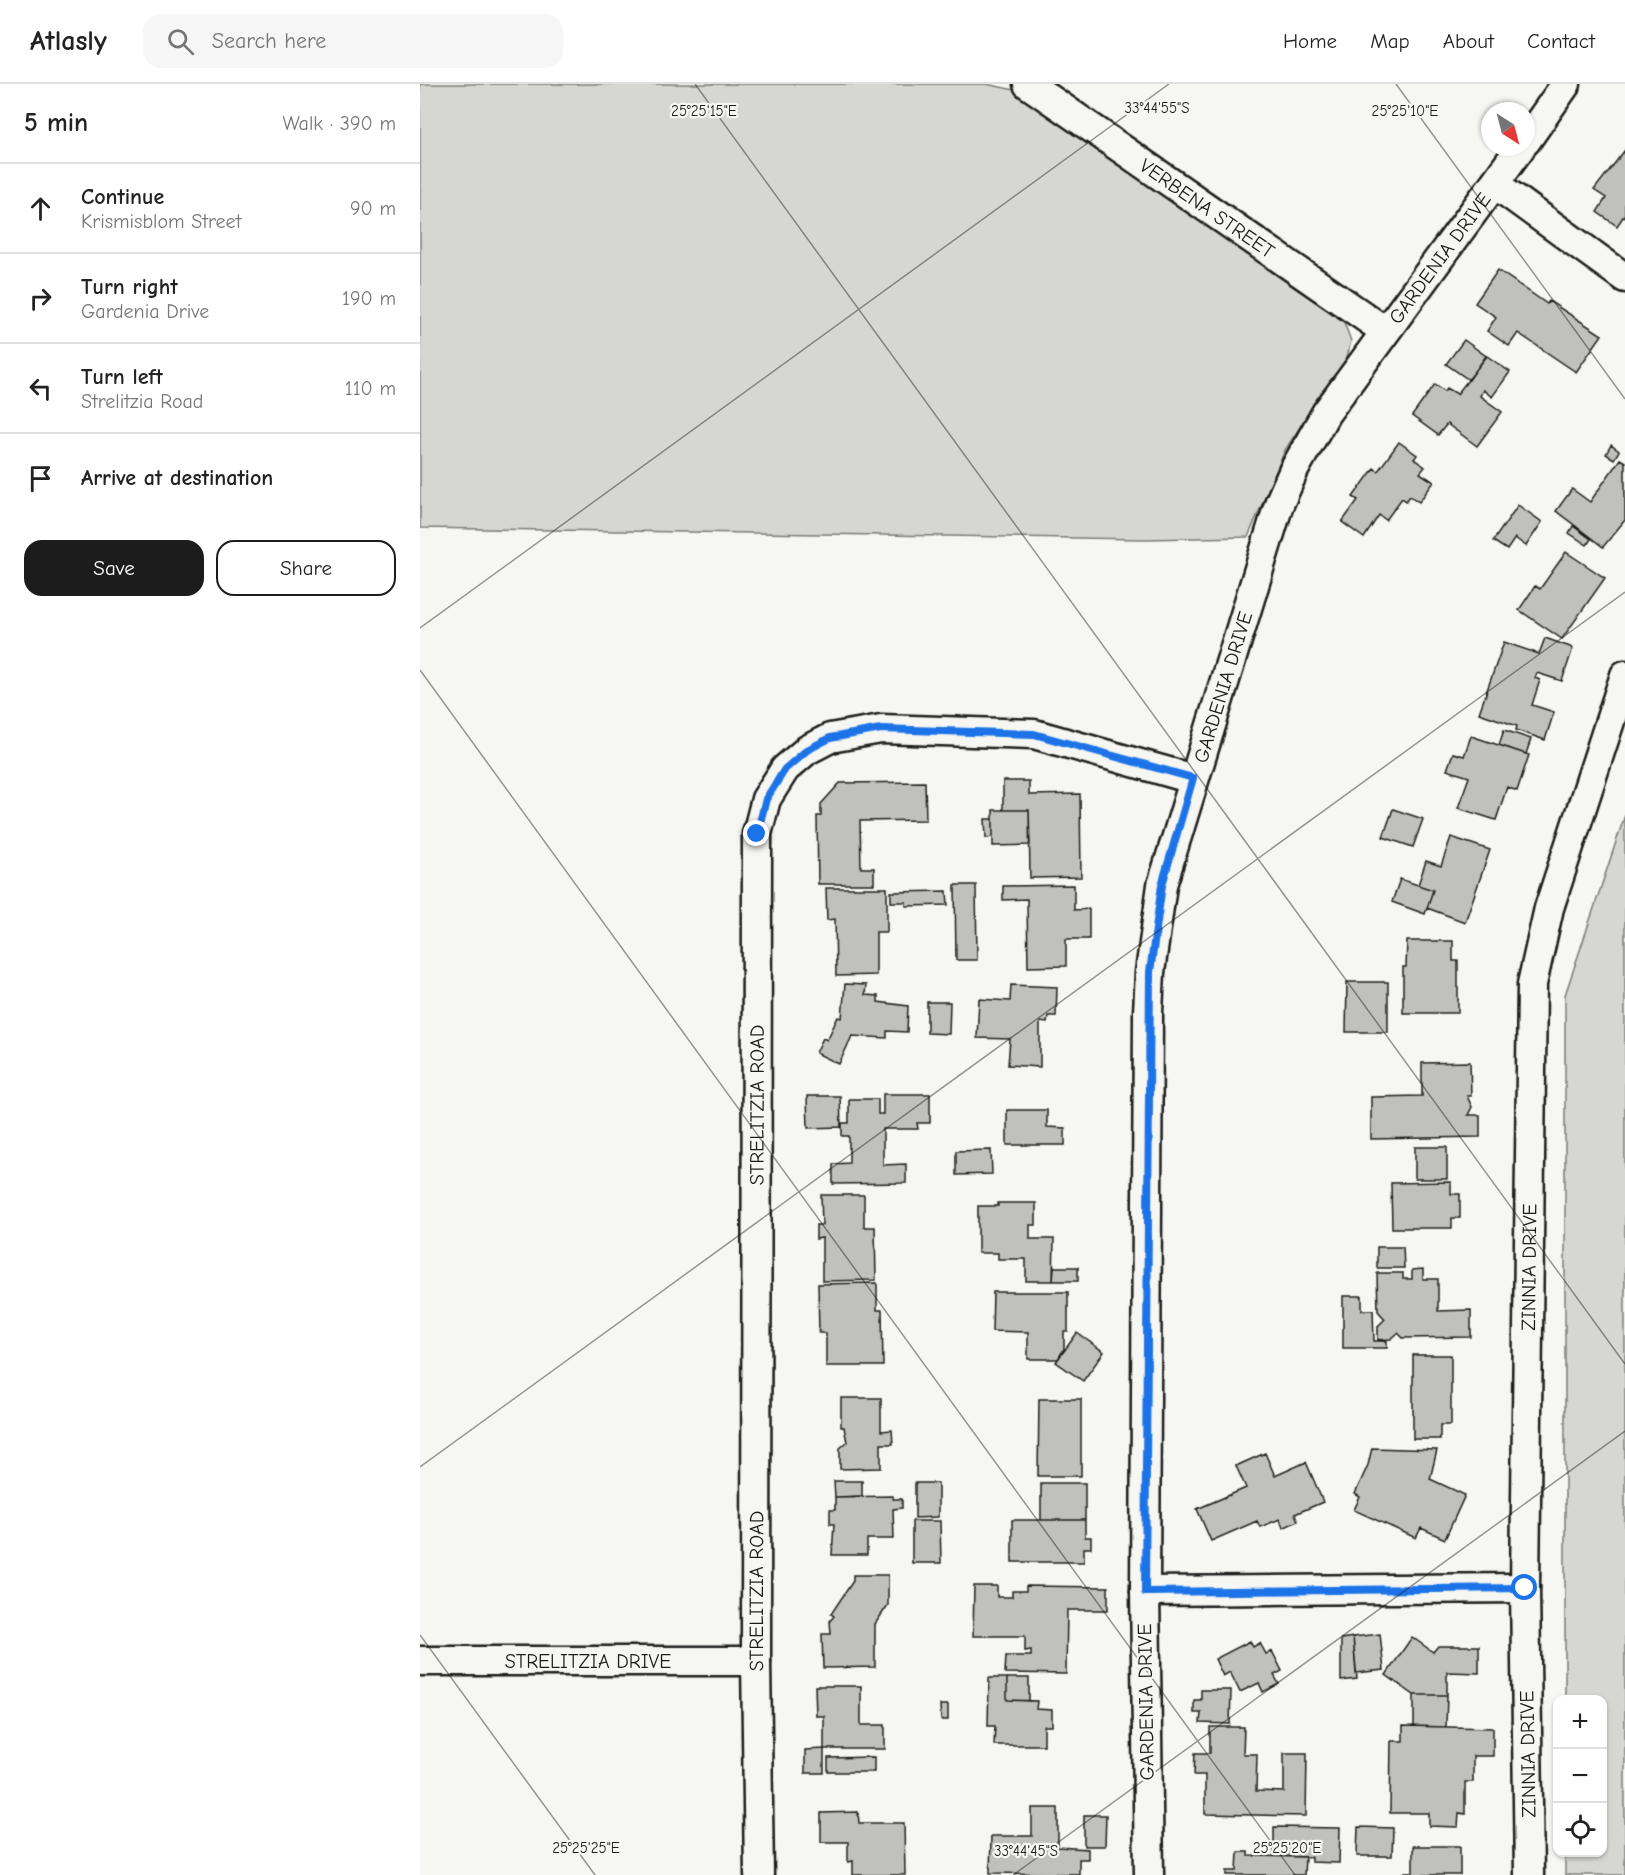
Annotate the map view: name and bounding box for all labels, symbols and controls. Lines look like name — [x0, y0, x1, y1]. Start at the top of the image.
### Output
search box — [143, 14, 563, 68]
text: Atlasly — [30, 25, 107, 57]
icon: search — [164, 25, 197, 58]
text: Search here — [212, 28, 326, 54]
text: Home — [1283, 29, 1337, 53]
text: Map — [1370, 29, 1410, 53]
text: About — [1443, 29, 1494, 53]
text: Contact — [1527, 29, 1595, 53]
text: 33°44'55"S — [1124, 99, 1190, 117]
text: 25°25'15"E — [671, 102, 737, 120]
text: 25°25'10"E — [1372, 102, 1438, 120]
north arrow — [1481, 102, 1535, 156]
text: 5 min — [24, 108, 88, 138]
text: Walk · 390 m — [283, 112, 396, 135]
street label: VERBENA STREET — [1135, 153, 1280, 263]
text: Continue — [81, 184, 164, 210]
street label: GARDENIA DRIVE — [1384, 188, 1495, 328]
icon: ahead — [24, 192, 57, 225]
text: 90 m — [350, 197, 396, 220]
text: Krismisblom Street — [81, 210, 241, 233]
text: Turn right — [81, 274, 178, 300]
icon: right — [24, 282, 57, 315]
text: 190 m — [342, 287, 396, 310]
text: Gardenia Drive — [81, 300, 209, 323]
text: Turn left — [81, 364, 163, 390]
icon: left — [24, 372, 57, 405]
text: 110 m — [345, 377, 396, 400]
text: Strelitzia Road — [81, 390, 203, 413]
icon: arrive — [24, 462, 57, 495]
text: Arrive at destination — [81, 465, 273, 491]
button: Save — [24, 540, 204, 596]
button: Share — [216, 540, 396, 596]
street label: GARDENIA DRIVE — [1189, 609, 1257, 765]
route end — [743, 820, 769, 846]
street label: STRELITZIA ROAD — [745, 1025, 768, 1185]
street label: ZINNIA DRIVE — [1516, 1203, 1541, 1331]
street label: STRELITZIA ROAD — [744, 1511, 768, 1671]
route start — [1511, 1574, 1537, 1600]
street label: GARDENIA DRIVE — [1133, 1623, 1159, 1781]
street label: STRELITZIA DRIVE — [505, 1650, 671, 1673]
street label: ZINNIA DRIVE — [1515, 1690, 1541, 1818]
map controls — [1553, 1695, 1607, 1857]
button: + — [1553, 1695, 1607, 1749]
button: − — [1553, 1749, 1607, 1803]
button: locate — [1553, 1803, 1607, 1857]
text: 25°25'25"E — [552, 1839, 620, 1857]
text: 25°25'20"E — [1253, 1839, 1321, 1857]
text: 33°44'45"S — [994, 1842, 1058, 1860]

